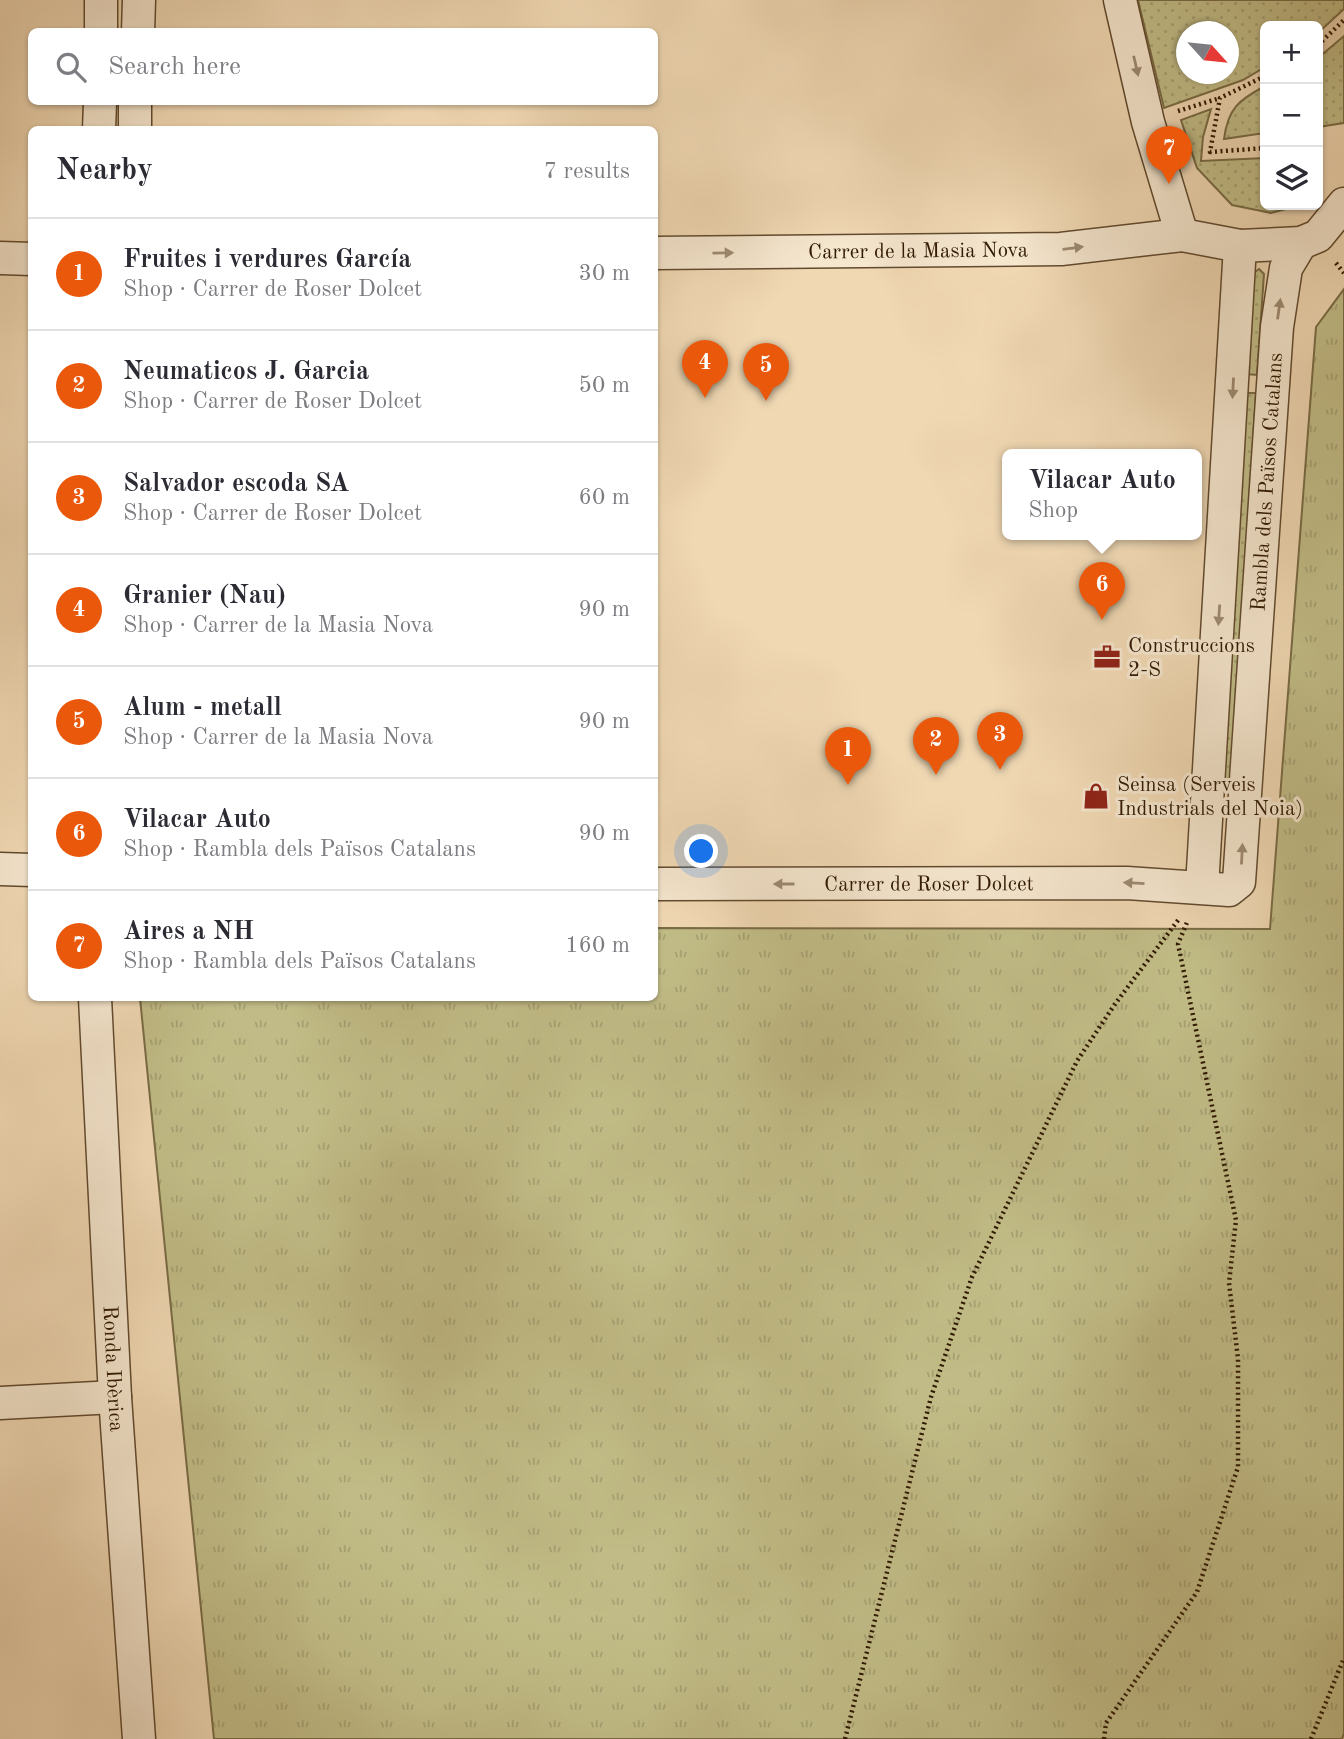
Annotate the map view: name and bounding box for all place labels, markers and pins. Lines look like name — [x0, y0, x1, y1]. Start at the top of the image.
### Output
pin: 7 — [1146, 126, 1192, 184]
pin: 4 — [682, 340, 728, 398]
pin: 5 — [743, 343, 789, 401]
pin: 6 — [1079, 562, 1125, 620]
place label: Construccions 2-S — [1128, 636, 1255, 681]
office icon: Construccions 2-S — [1092, 642, 1122, 672]
pin: 3 — [977, 712, 1023, 770]
pin: 2 — [913, 717, 959, 775]
pin: 1 — [825, 727, 871, 785]
place label: Seinsa (Serveis Industrials del Noia) — [1117, 775, 1303, 820]
shop icon: Seinsa (Serveis Industrials del Noia) — [1081, 781, 1111, 811]

